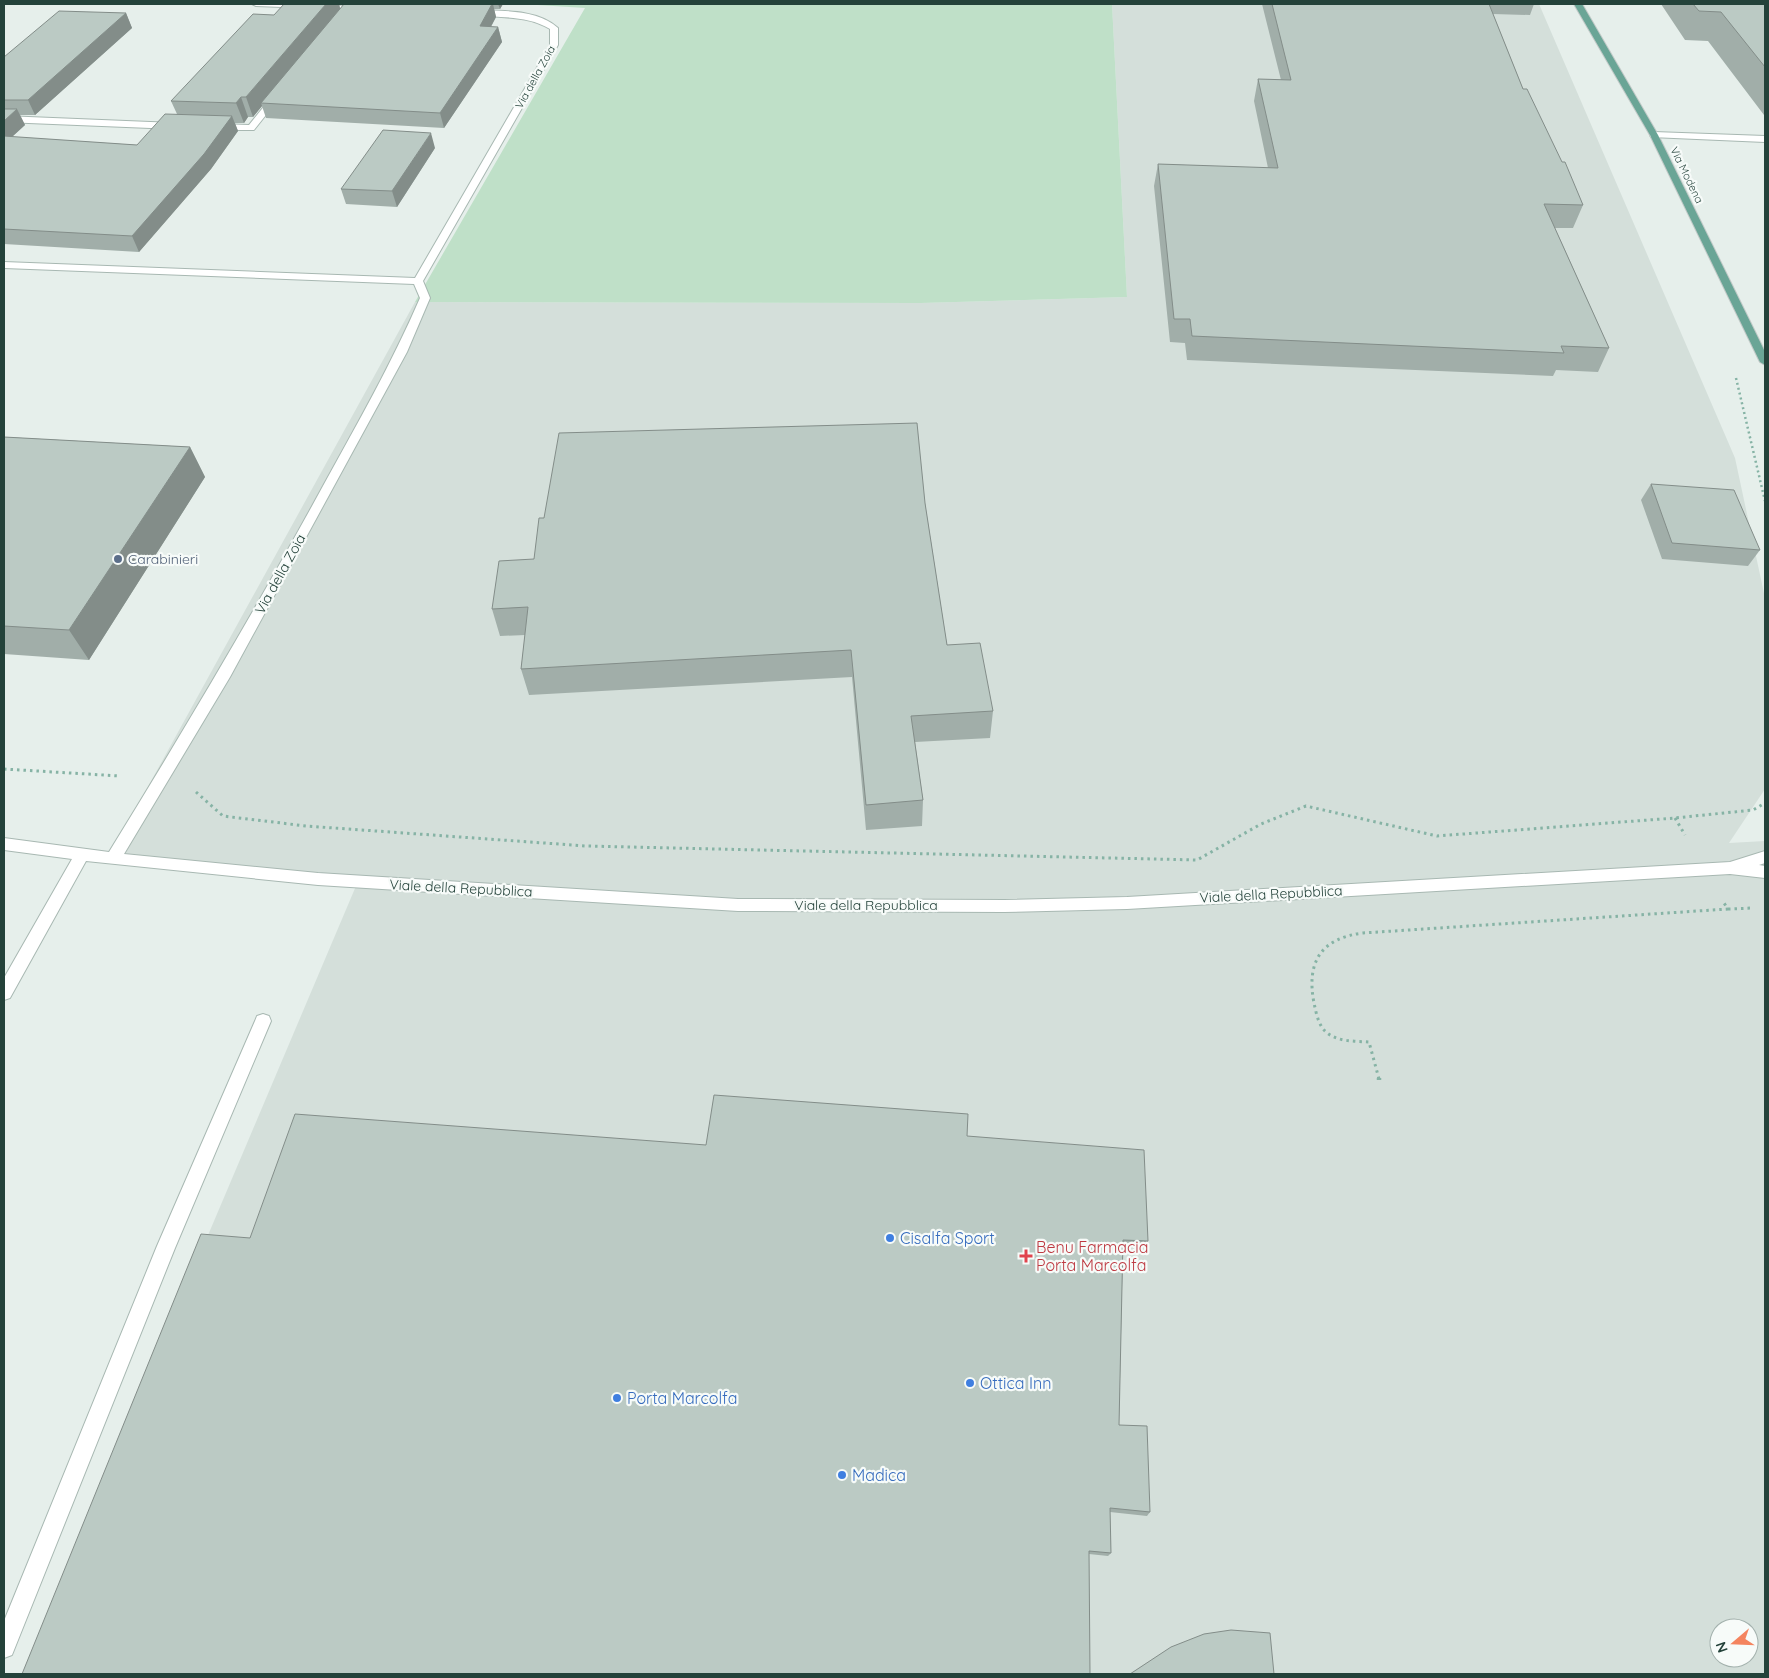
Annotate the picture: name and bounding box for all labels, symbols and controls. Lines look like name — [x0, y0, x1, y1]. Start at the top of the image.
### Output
street label: Via della Zoia — [512, 43, 558, 111]
street label: Via Modena — [1667, 145, 1707, 205]
street label: Via della Zoia — [251, 531, 309, 617]
place label: Carabinieri — [128, 550, 198, 568]
marker: Carabinieri — [112, 553, 124, 565]
street label: Viale della Repubblica — [389, 875, 533, 901]
street label: Viale della Repubblica — [1199, 881, 1343, 907]
street label: Viale della Repubblica — [794, 896, 938, 914]
place label: Cisalfa Sport — [900, 1228, 995, 1248]
marker: Cisalfa Sport — [884, 1232, 896, 1244]
place label: Benu Farmacia Porta Marcolfa — [1036, 1237, 1148, 1275]
marker: Benu Farmacia Porta Marcolfa — [1020, 1250, 1032, 1262]
place label: Ottica Inn — [980, 1373, 1051, 1393]
marker: Ottica Inn — [964, 1377, 976, 1389]
place label: Porta Marcolfa — [627, 1388, 738, 1408]
marker: Porta Marcolfa — [611, 1392, 623, 1404]
place label: Madica — [852, 1465, 906, 1485]
marker: Madica — [836, 1469, 848, 1481]
north arrow — [1709, 1618, 1759, 1668]
text: N — [1712, 1639, 1732, 1655]

